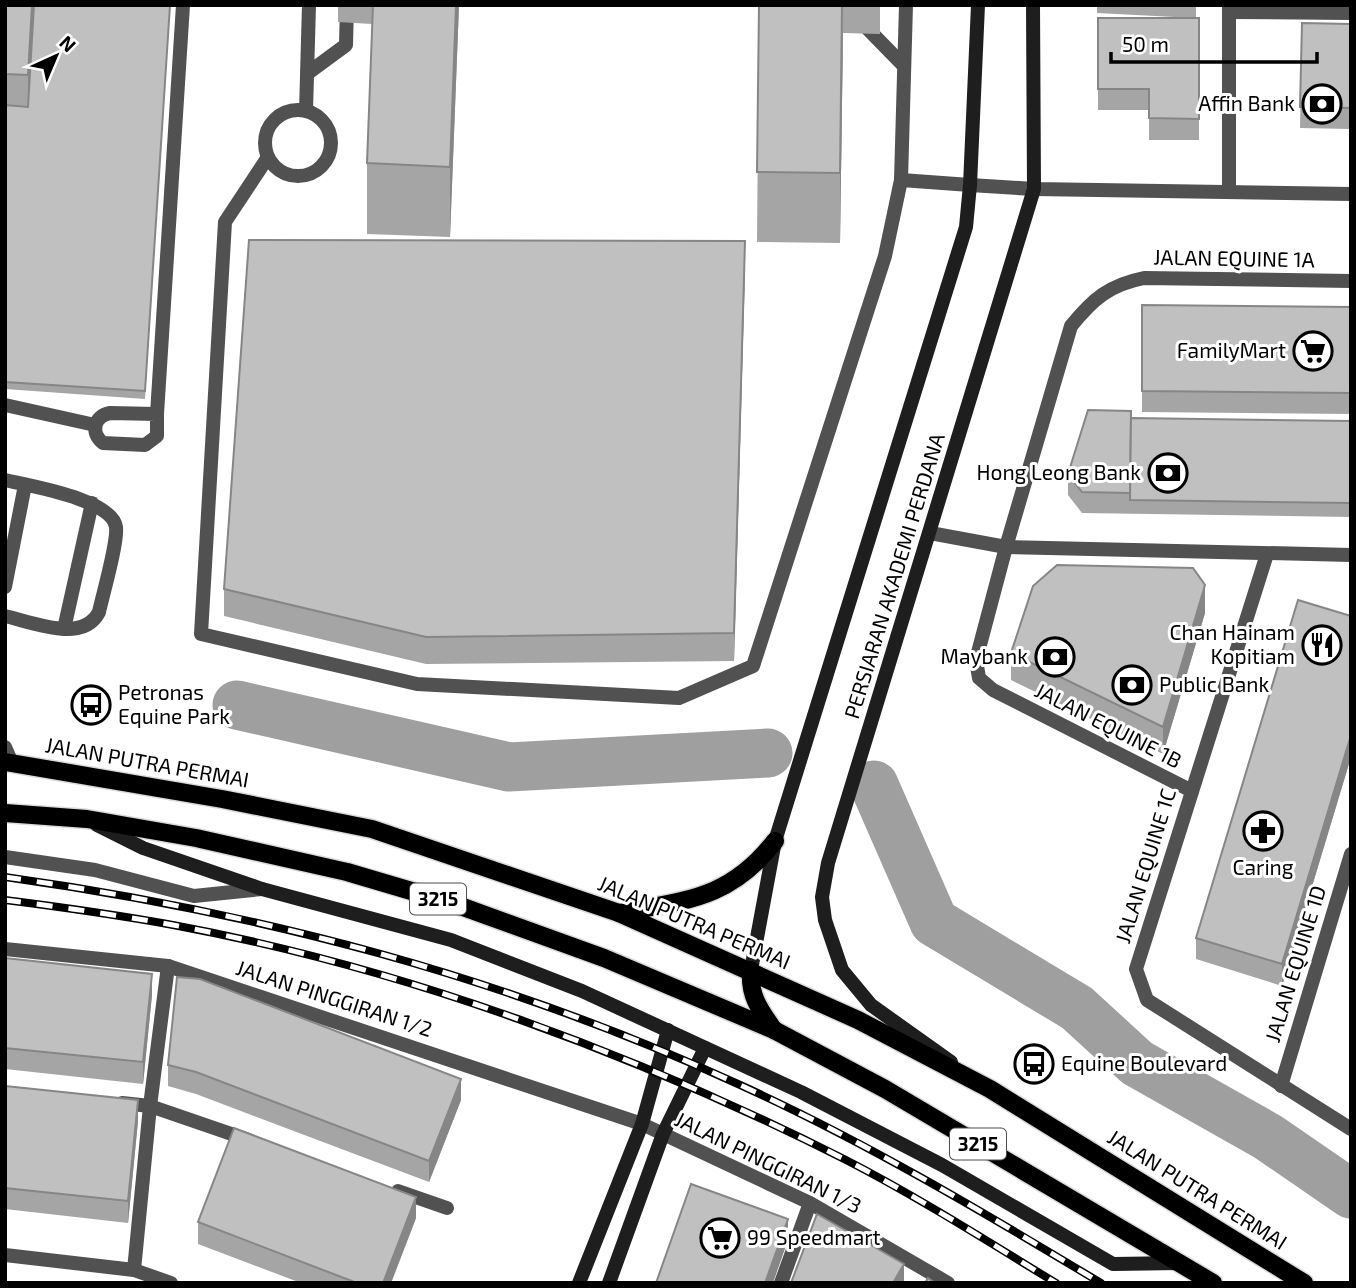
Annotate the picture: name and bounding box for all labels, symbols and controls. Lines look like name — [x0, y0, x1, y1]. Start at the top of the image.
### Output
north arrow — [21, 21, 91, 91]
scale bar — [1111, 21, 1318, 65]
text: N — [55, 30, 81, 56]
text: 50 m — [1122, 31, 1169, 56]
bank icon: Affin Bank — [1301, 83, 1343, 125]
place label: Affin Bank — [1198, 90, 1295, 115]
street label: JALAN EQUINE 1A — [1153, 244, 1315, 272]
supermarket icon: FamilyMart — [1292, 330, 1334, 372]
place label: FamilyMart — [1177, 337, 1286, 362]
street label: PERSIARAN AKADEMI PERDANA — [838, 430, 949, 721]
bank icon: Hong Leong Bank — [1147, 452, 1189, 494]
place label: Hong Leong Bank — [976, 459, 1141, 484]
place label: Chan Hainam Kopitiam — [1170, 619, 1295, 668]
restaurant icon: Chan Hainam Kopitiam — [1301, 624, 1343, 666]
bank icon: Maybank — [1034, 636, 1076, 678]
place label: Maybank — [941, 643, 1028, 668]
bank icon: Public Bank — [1111, 664, 1153, 706]
place label: Public Bank — [1159, 671, 1269, 696]
street label: JALAN EQUINE 1B — [1031, 677, 1186, 773]
place label: Petronas Equine Park — [118, 679, 230, 728]
bus stop icon: Petronas Equine Park — [70, 684, 112, 726]
street label: JALAN PUTRA PERMAI — [43, 731, 251, 792]
street label: JALAN EQUINE 1C — [1109, 785, 1181, 946]
pharmacy icon: Caring — [1242, 810, 1284, 852]
place label: Caring — [1232, 854, 1294, 879]
street label: JALAN PUTRA PERMAI — [595, 870, 794, 973]
street label: JALAN EQUINE 1D — [1259, 882, 1331, 1045]
road number: 3215 — [410, 884, 466, 914]
street label: JALAN PINGGIRAN 1/2 — [233, 954, 436, 1041]
bus stop icon: Equine Boulevard — [1013, 1043, 1055, 1085]
place label: Equine Boulevard — [1061, 1050, 1227, 1075]
street label: JALAN PINGGIRAN 1/3 — [671, 1106, 866, 1218]
street label: JALAN PUTRA PERMAI — [1104, 1123, 1292, 1254]
road number: 3215 — [950, 1128, 1006, 1160]
supermarket icon: 99 Speedmart — [699, 1217, 741, 1259]
place label: 99 Speedmart — [747, 1224, 881, 1249]

